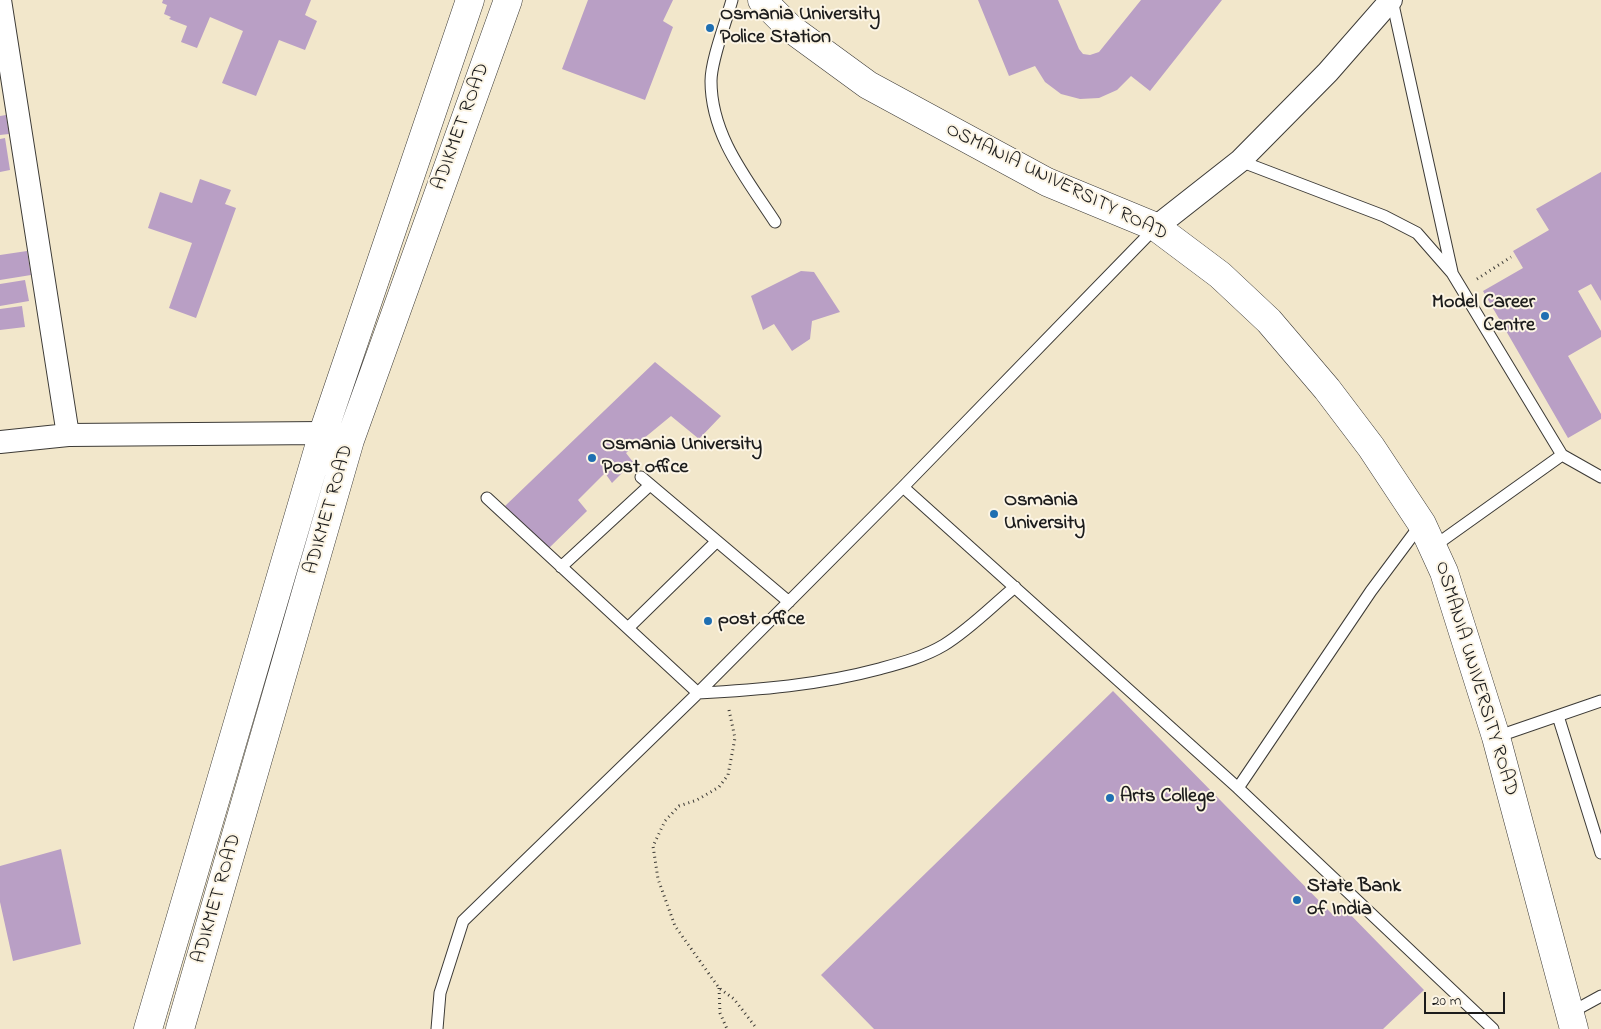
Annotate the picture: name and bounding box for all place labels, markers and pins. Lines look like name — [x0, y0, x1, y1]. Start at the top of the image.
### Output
place label: Osmania University Police Station — [720, 4, 880, 51]
marker: Osmania University Police Station — [704, 22, 716, 34]
place label: Model Career Centre — [1432, 292, 1535, 339]
marker: Model Career Centre — [1539, 310, 1551, 322]
place label: Osmania University Post office — [602, 434, 762, 481]
marker: Osmania University Post office — [586, 452, 598, 464]
place label: Osmania University — [1004, 490, 1085, 537]
marker: Osmania University — [988, 508, 1000, 520]
place label: post office — [718, 609, 805, 633]
marker: post office — [702, 615, 714, 627]
place label: Arts College — [1120, 786, 1215, 810]
marker: Arts College — [1104, 792, 1116, 804]
place label: State Bank of India — [1307, 876, 1401, 923]
marker: State Bank of India — [1291, 894, 1303, 906]

